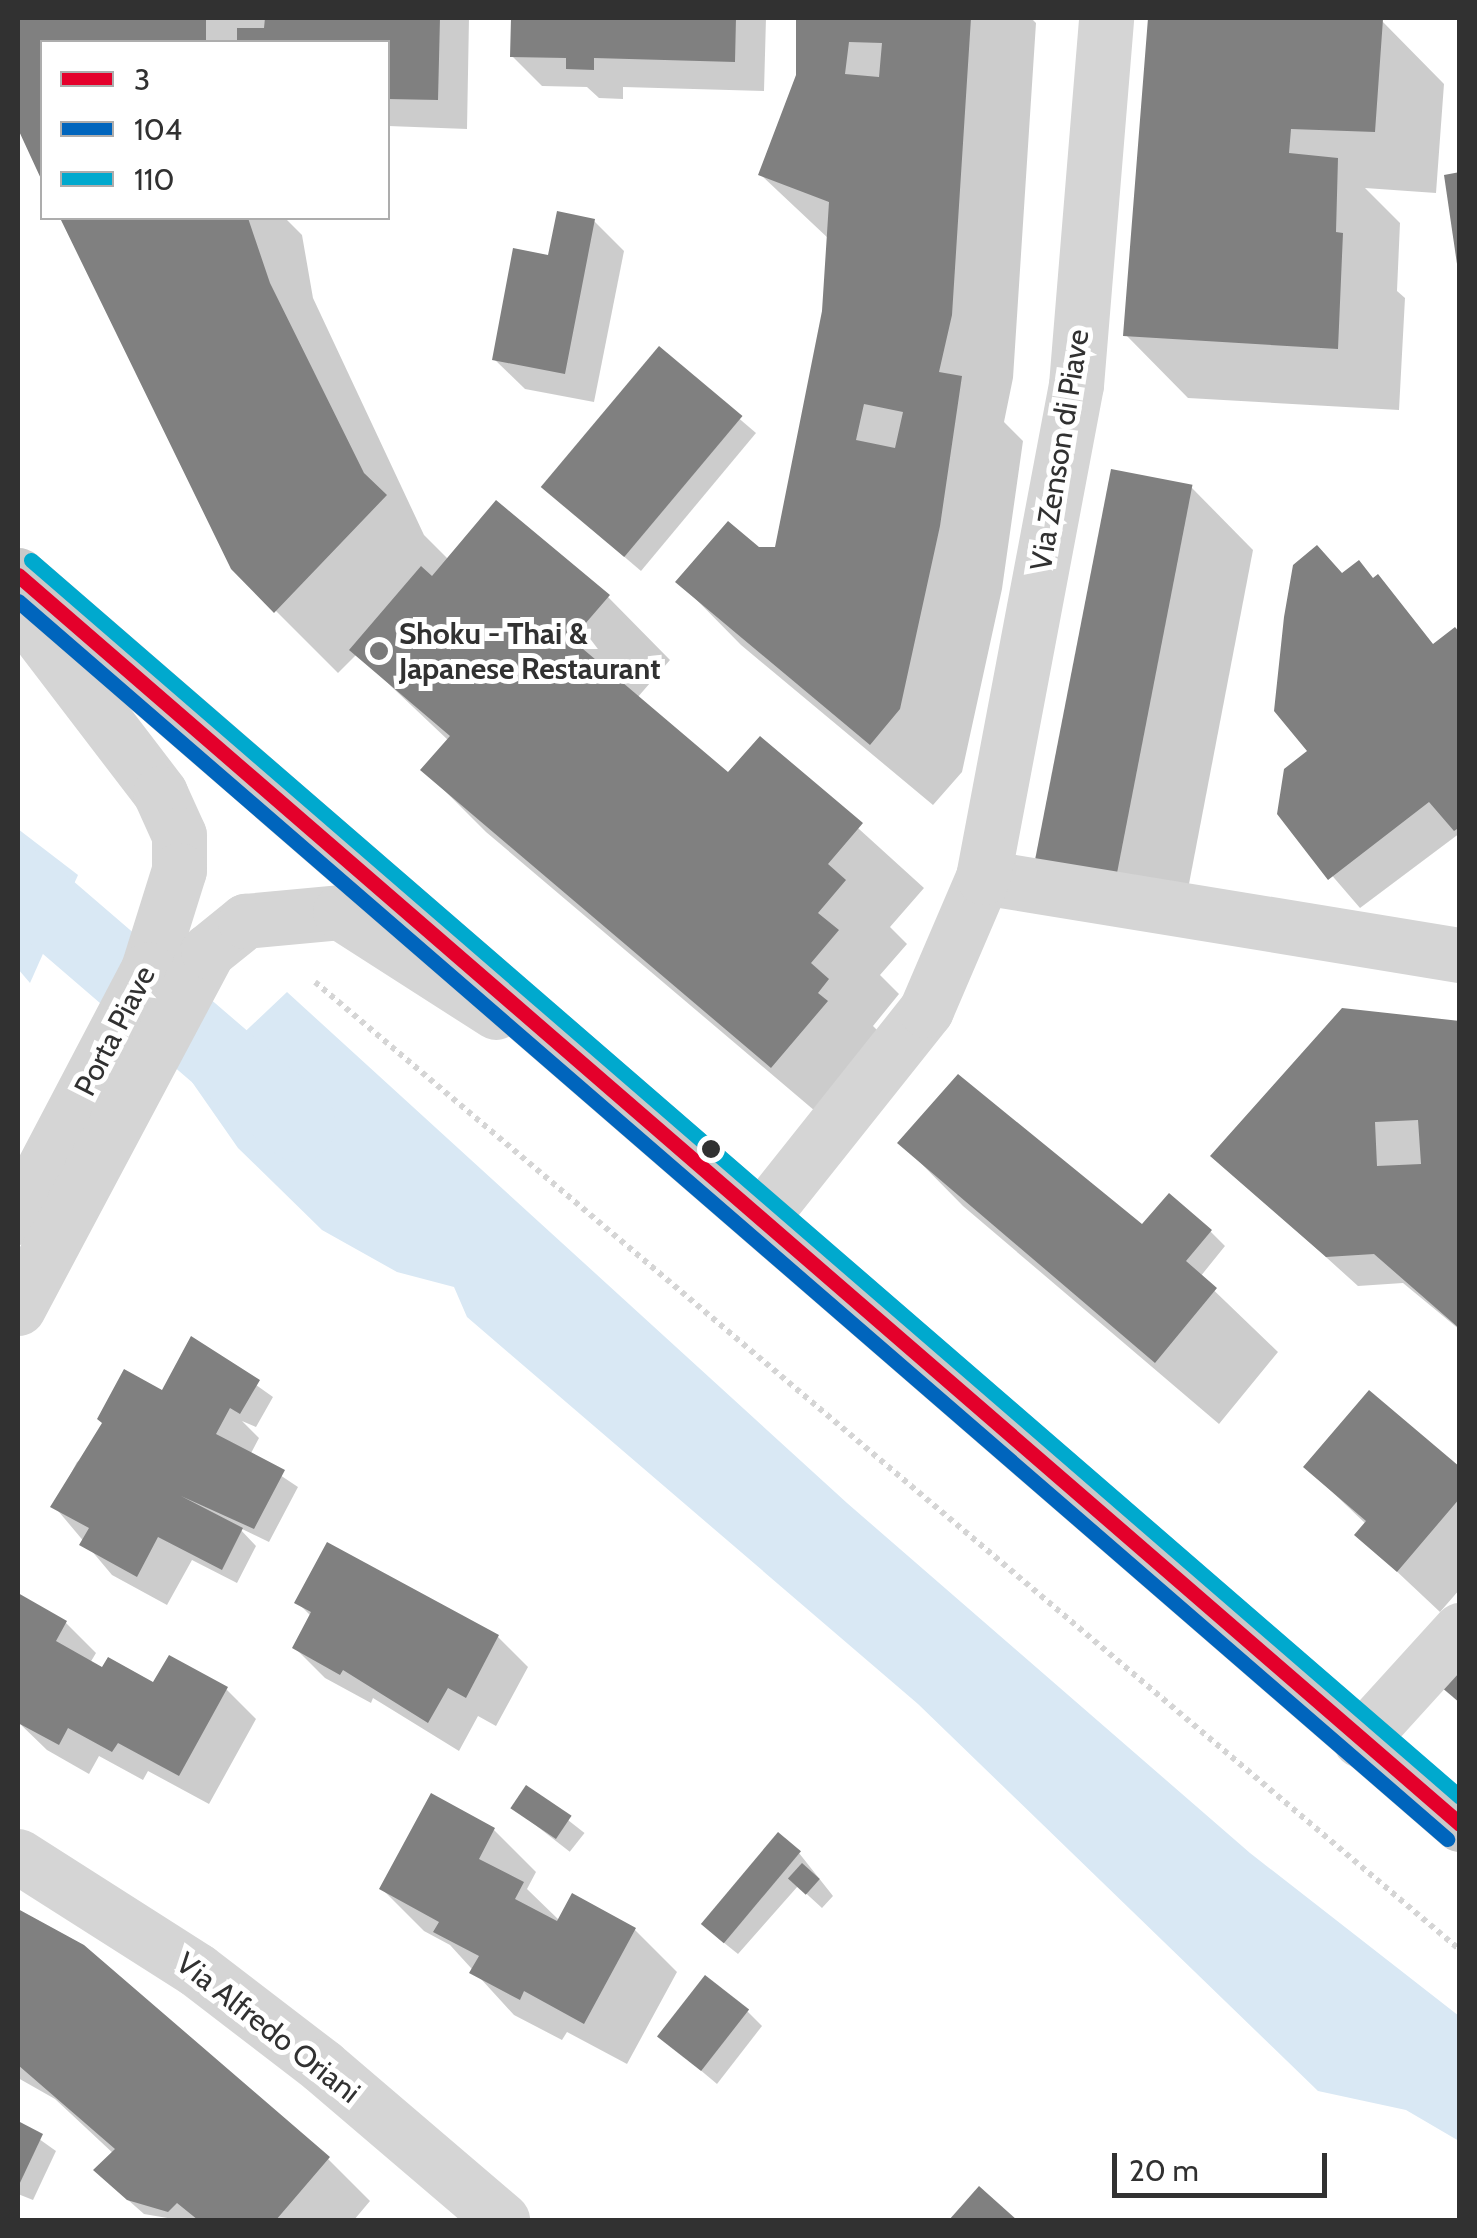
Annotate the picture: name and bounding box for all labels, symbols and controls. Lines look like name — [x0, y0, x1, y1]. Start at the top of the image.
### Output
legend — [40, 40, 390, 220]
text: 3 — [134, 61, 150, 98]
text: 104 — [134, 111, 182, 148]
text: 110 — [134, 161, 175, 198]
street label: Via Zenson di Piave — [1023, 327, 1097, 573]
place label: Shoku - Thai & Japanese Restaurant — [399, 616, 661, 686]
marker: Shoku - Thai & Japanese Restaurant — [368, 640, 390, 662]
street label: Porta Piave — [67, 960, 163, 1102]
unlabelled marker — [701, 1139, 721, 1159]
street label: Via Alfredo Oriani — [169, 1945, 367, 2111]
scale bar — [1117, 2133, 1332, 2195]
text: 20 m — [1129, 2152, 1199, 2189]

